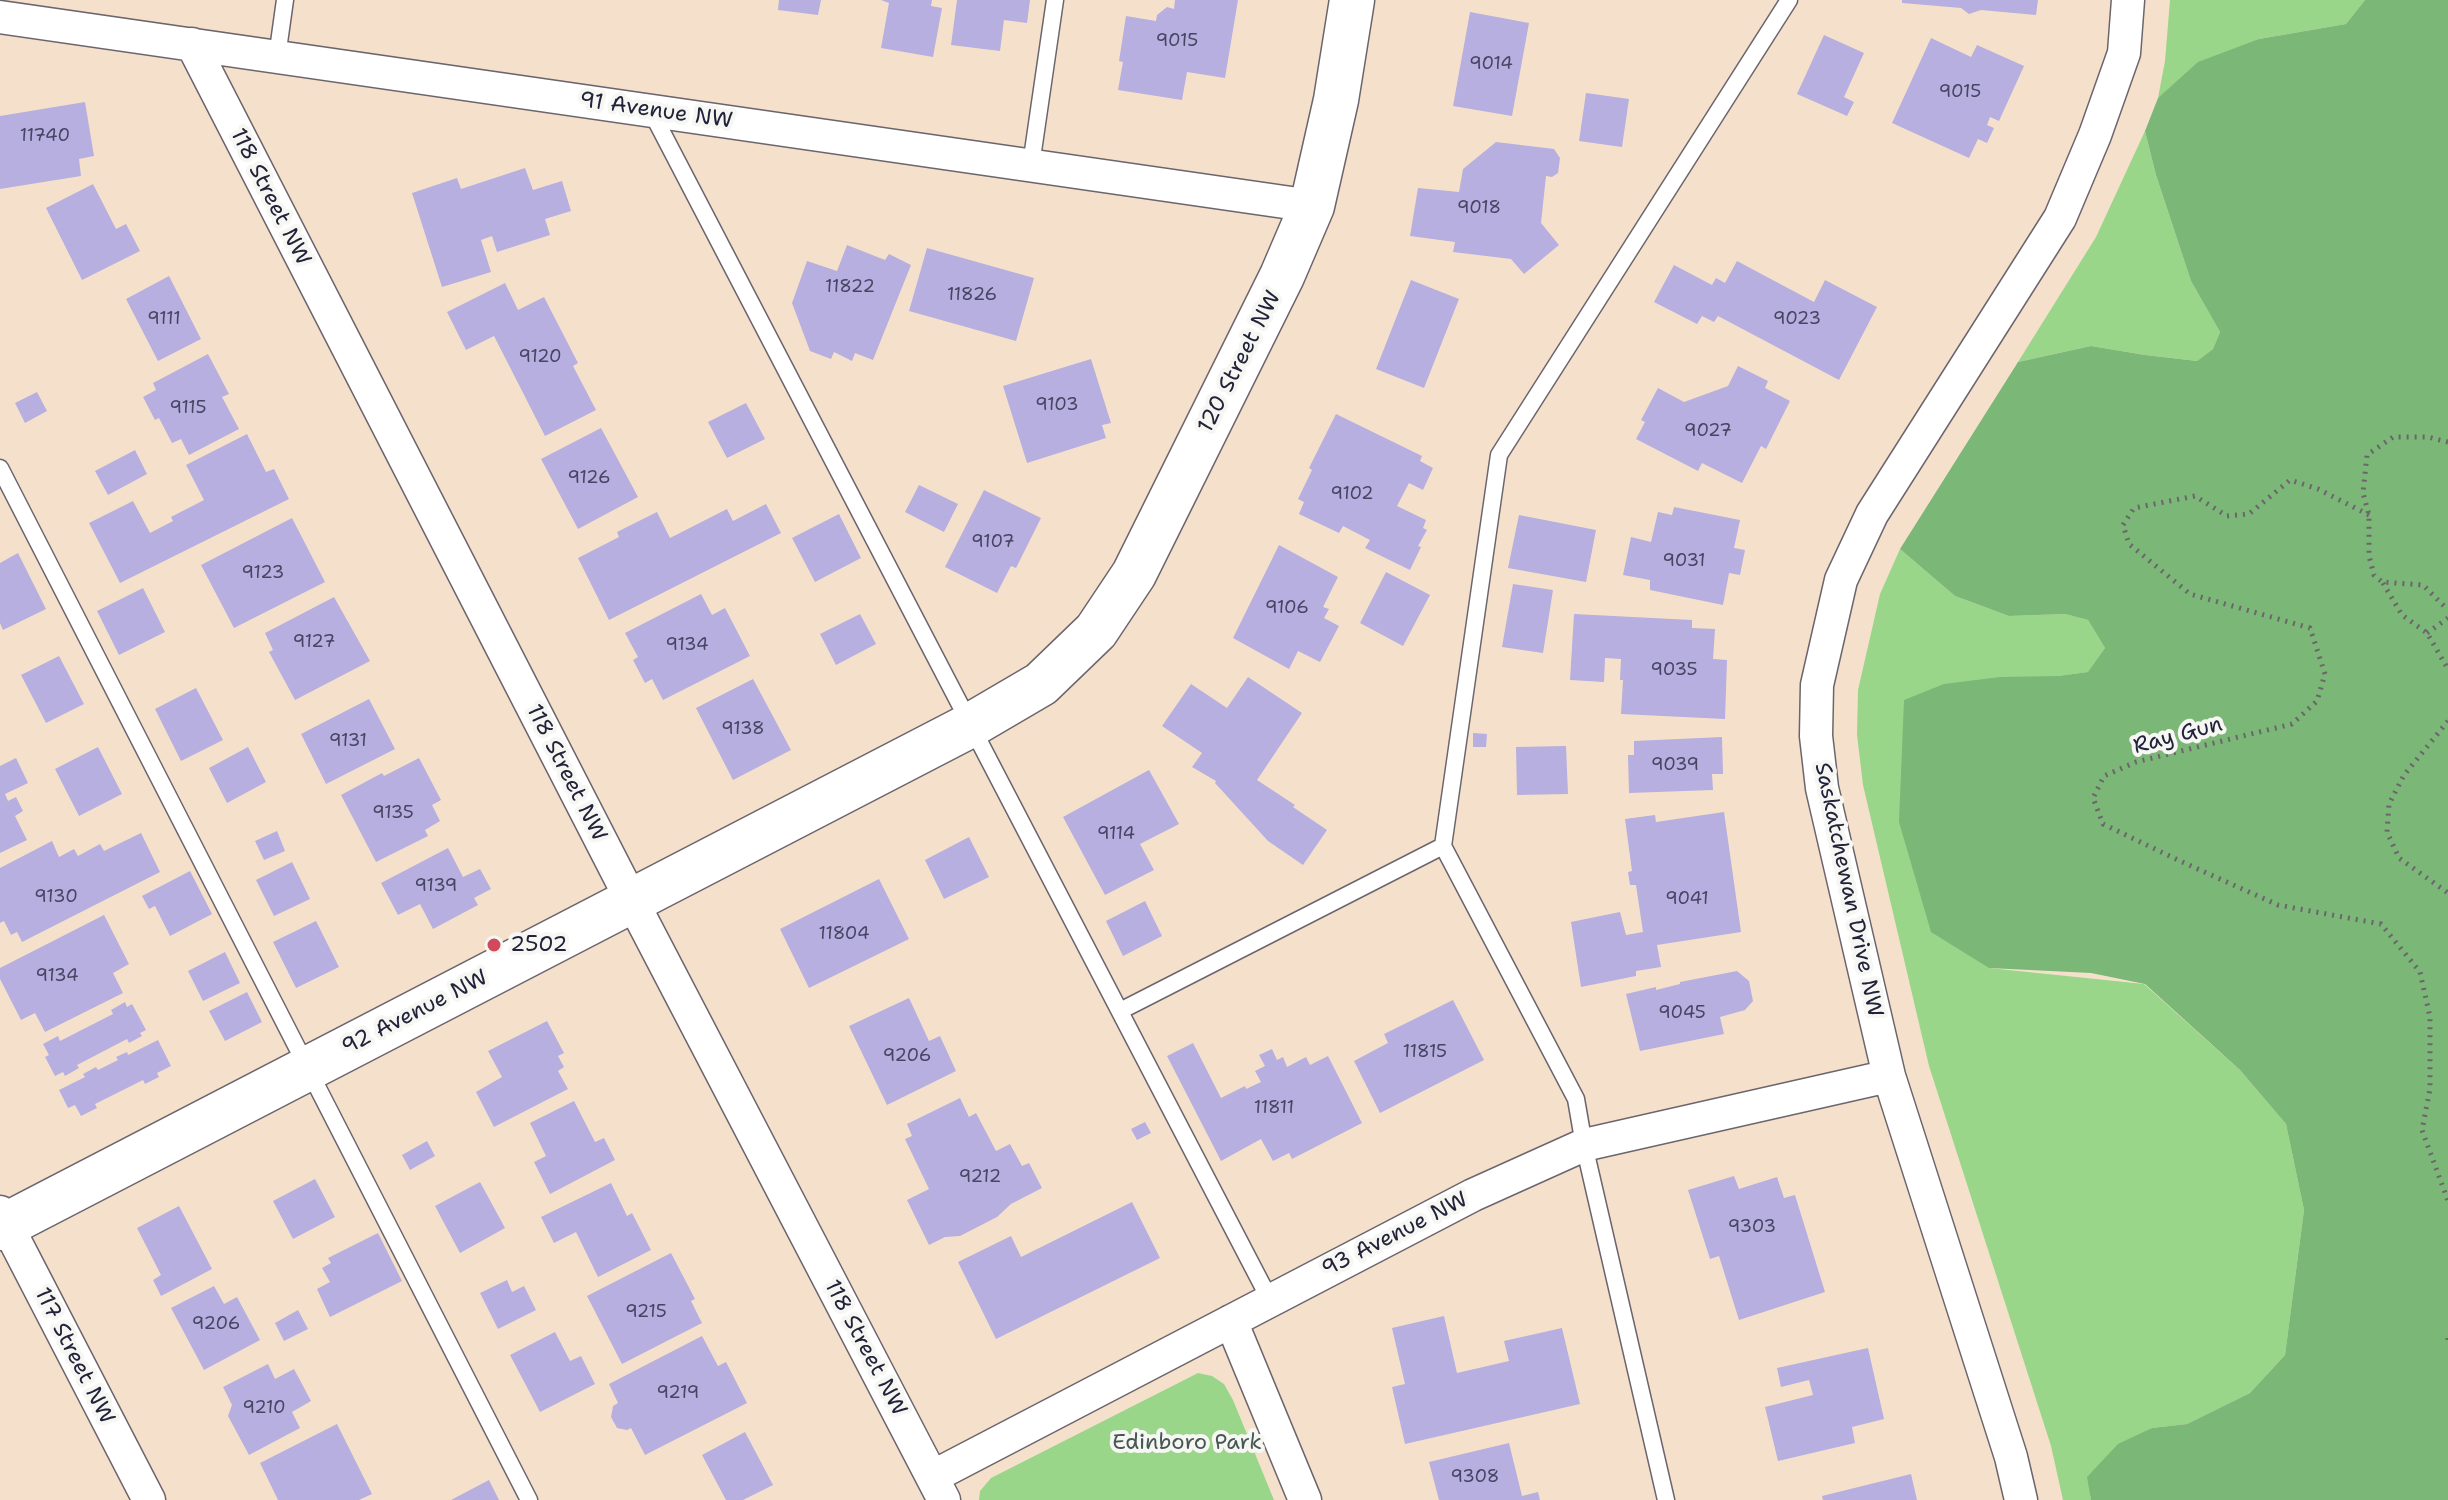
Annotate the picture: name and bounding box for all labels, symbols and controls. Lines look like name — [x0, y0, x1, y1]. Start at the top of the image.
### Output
house number: 9015 — [1156, 30, 1198, 52]
house number: 9014 — [1469, 53, 1513, 75]
house number: 9015 — [1939, 81, 1981, 103]
street label: 91 Avenue NW — [578, 87, 734, 135]
street label: 118 Street NW — [224, 124, 316, 270]
house number: 11740 — [20, 125, 70, 147]
house number: 9018 — [1457, 197, 1501, 219]
house number: 11822 — [825, 276, 875, 298]
house number: 11826 — [947, 284, 997, 306]
street label: 120 Street NW — [1193, 287, 1287, 437]
house number: 9111 — [147, 308, 181, 330]
house number: 9023 — [1773, 308, 1821, 330]
house number: 9120 — [518, 346, 562, 368]
house number: 9103 — [1035, 394, 1079, 416]
house number: 9115 — [169, 397, 207, 419]
house number: 9027 — [1684, 420, 1732, 442]
house number: 9126 — [567, 467, 611, 489]
house number: 9102 — [1330, 483, 1374, 505]
house number: 9107 — [971, 531, 1015, 553]
house number: 9031 — [1662, 550, 1706, 572]
house number: 9123 — [242, 562, 284, 584]
house number: 9106 — [1265, 597, 1309, 619]
house number: 9127 — [293, 631, 335, 653]
house number: 9134 — [665, 634, 709, 656]
house number: 9035 — [1650, 659, 1698, 681]
street label: 118 Street NW — [520, 700, 612, 846]
street label: Ray Gun — [2131, 711, 2225, 761]
house number: 9138 — [721, 718, 765, 740]
house number: 9131 — [329, 730, 367, 752]
house number: 9039 — [1651, 754, 1699, 776]
street label: Saskatchewan Drive NW — [1808, 760, 1888, 1020]
house number: 9135 — [372, 802, 414, 824]
house number: 9114 — [1097, 823, 1135, 845]
house number: 9139 — [415, 875, 457, 897]
house number: 9130 — [34, 886, 78, 908]
house number: 9041 — [1665, 888, 1709, 910]
house number: 11804 — [818, 923, 870, 945]
place label: 2502 — [510, 932, 568, 958]
marker: 2502 — [485, 936, 503, 954]
house number: 9134 — [35, 965, 79, 987]
street label: 92 Avenue NW — [338, 965, 492, 1061]
house number: 9045 — [1658, 1002, 1706, 1024]
house number: 11815 — [1403, 1041, 1447, 1063]
house number: 9206 — [883, 1045, 931, 1067]
house number: 11811 — [1254, 1097, 1294, 1119]
house number: 9212 — [959, 1166, 1001, 1188]
street label: 93 Avenue NW — [1318, 1187, 1472, 1283]
house number: 9303 — [1728, 1216, 1776, 1238]
street label: 118 Street NW — [818, 1275, 912, 1421]
street label: 117 Street NW — [28, 1283, 120, 1429]
house number: 9215 — [625, 1301, 667, 1323]
house number: 9206 — [192, 1313, 240, 1335]
house number: 9219 — [657, 1382, 699, 1404]
house number: 9210 — [242, 1397, 286, 1419]
park label: Edinboro Park — [1112, 1430, 1262, 1456]
house number: 9308 — [1451, 1466, 1499, 1488]

